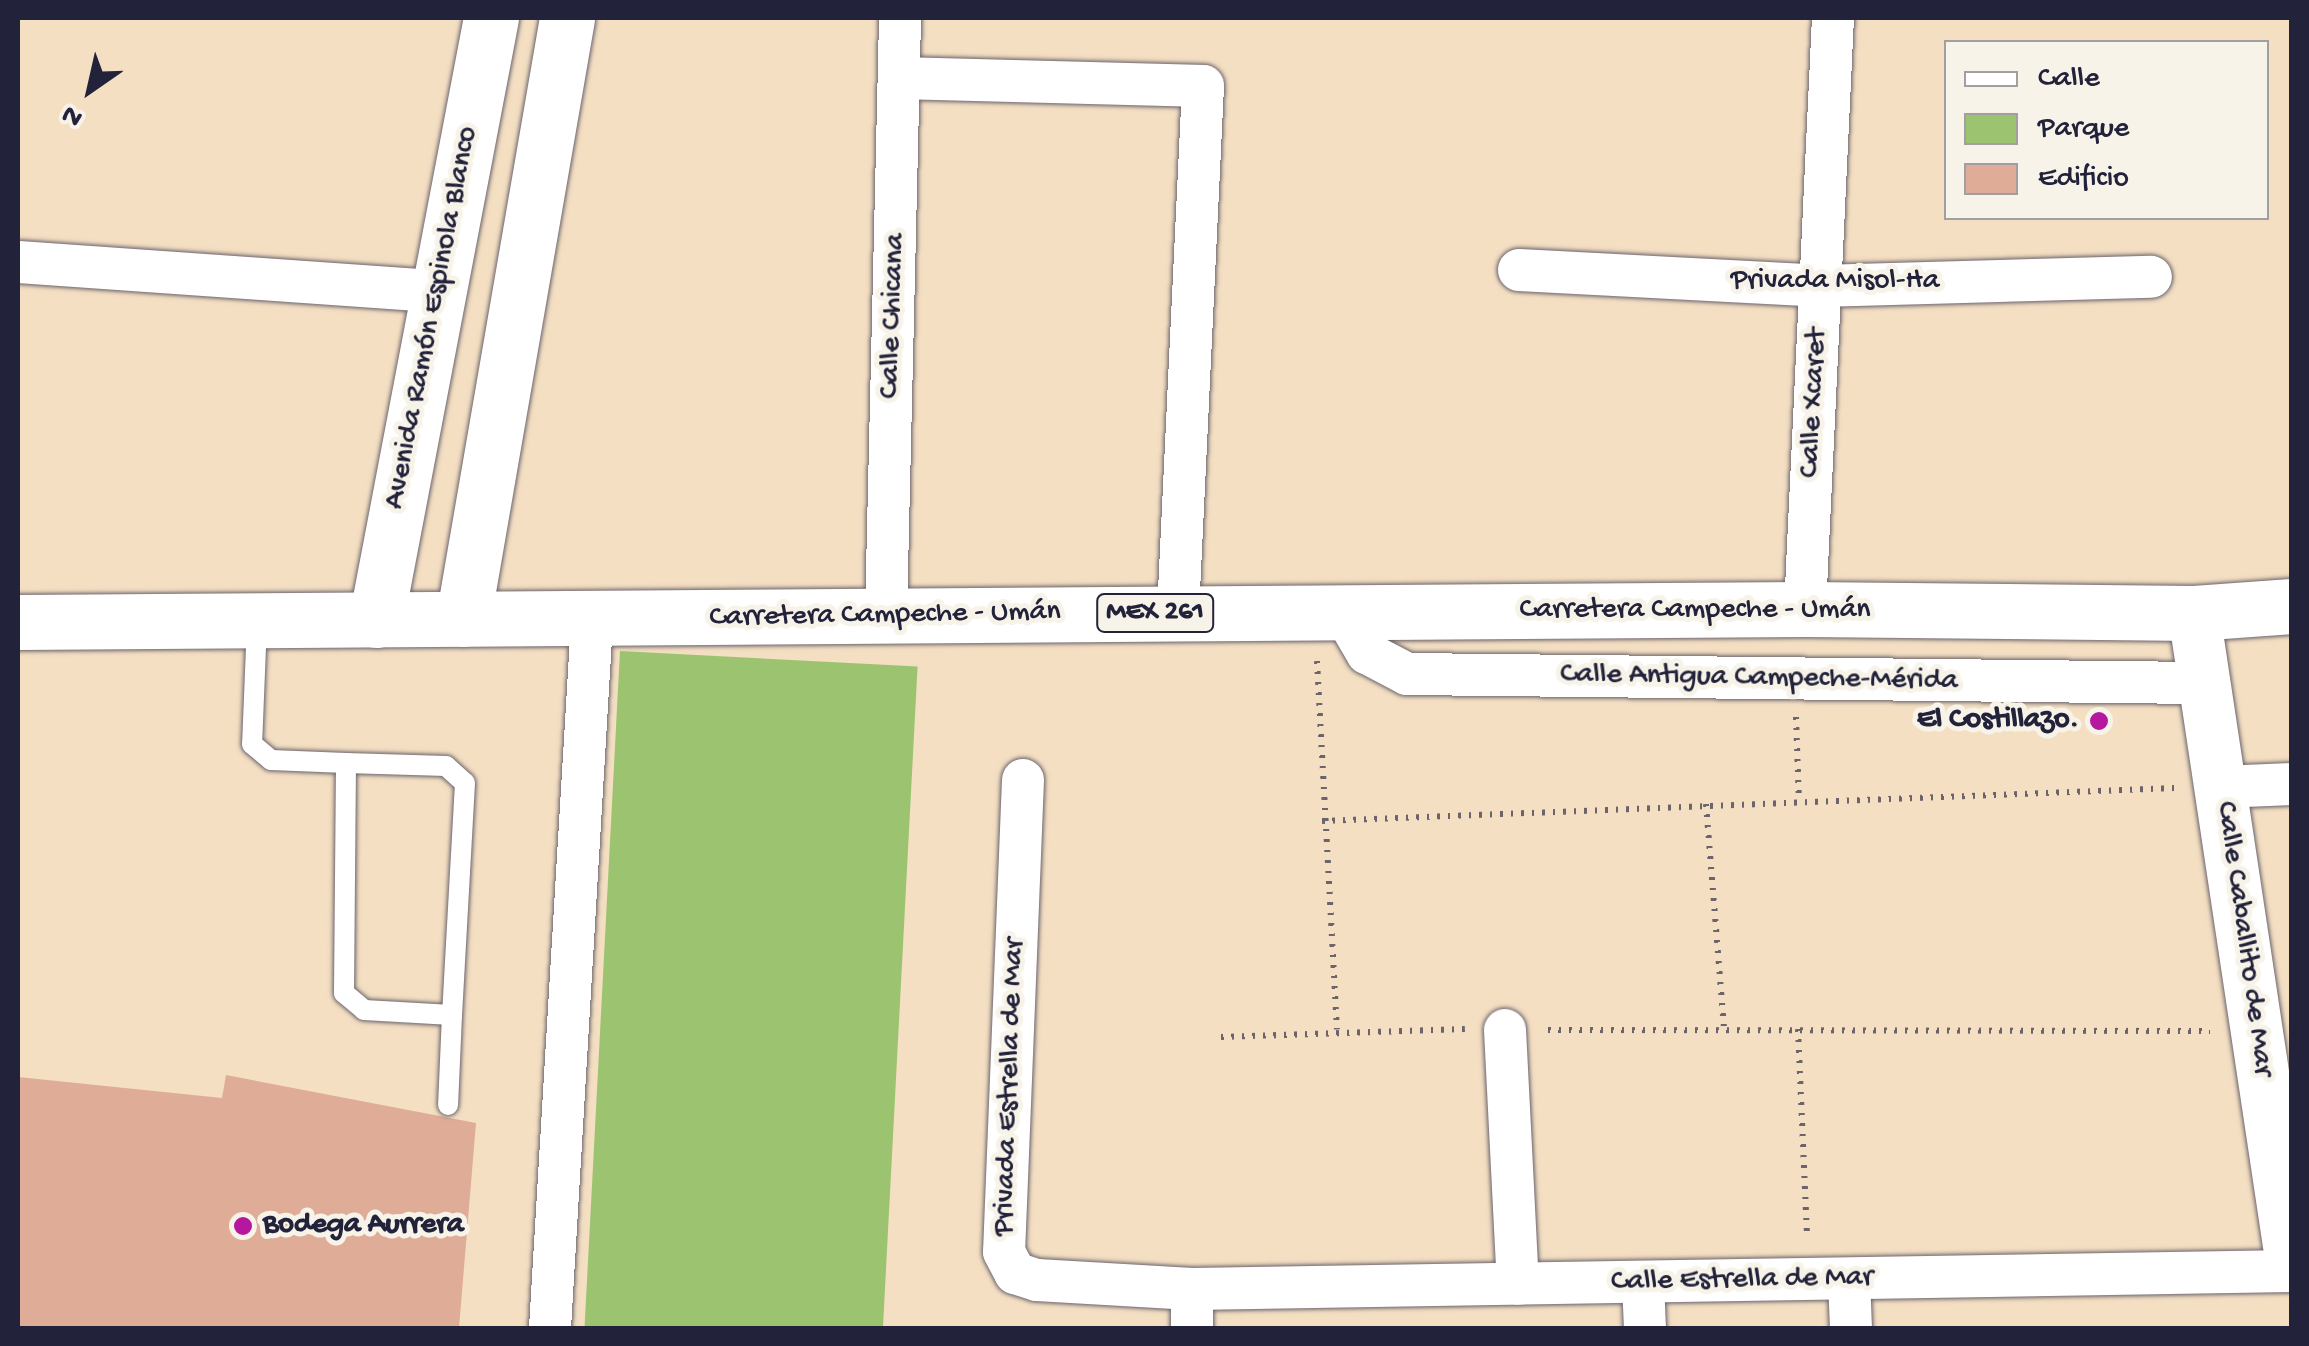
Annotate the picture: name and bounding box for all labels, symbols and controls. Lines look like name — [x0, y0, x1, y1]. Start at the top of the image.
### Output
north arrow — [40, 40, 140, 140]
legend — [1944, 40, 2269, 220]
text: Calle — [2038, 62, 2100, 97]
text: N — [56, 96, 90, 134]
text: Parque — [2038, 112, 2129, 147]
street label: Avenida Ramón Espinola Blanco — [378, 124, 488, 512]
text: Edificio — [2038, 162, 2129, 197]
street label: Calle Chicana — [873, 233, 915, 399]
street label: Privada Misol-Ha — [1731, 264, 1939, 300]
street label: Calle Xcaret — [1793, 327, 1837, 479]
road number: MEX 261 — [1095, 590, 1215, 636]
street label: Carretera Campeche - Umán — [1519, 593, 1871, 629]
street label: Carretera Campeche - Umán — [709, 595, 1061, 637]
street label: Calle Antigua Campeche-Mérida — [1560, 658, 1958, 700]
place label: El Costillazo. — [1917, 703, 2079, 739]
marker: El Costillazo. — [2088, 710, 2110, 732]
street label: Calle Caballito de Mar — [2206, 799, 2280, 1079]
street label: Privada Estrella de Mar — [988, 937, 1034, 1237]
place label: Bodega Aurrera — [263, 1208, 464, 1244]
marker: Bodega Aurrera — [232, 1215, 254, 1237]
street label: Calle Estrella de Mar — [1611, 1261, 1873, 1301]

